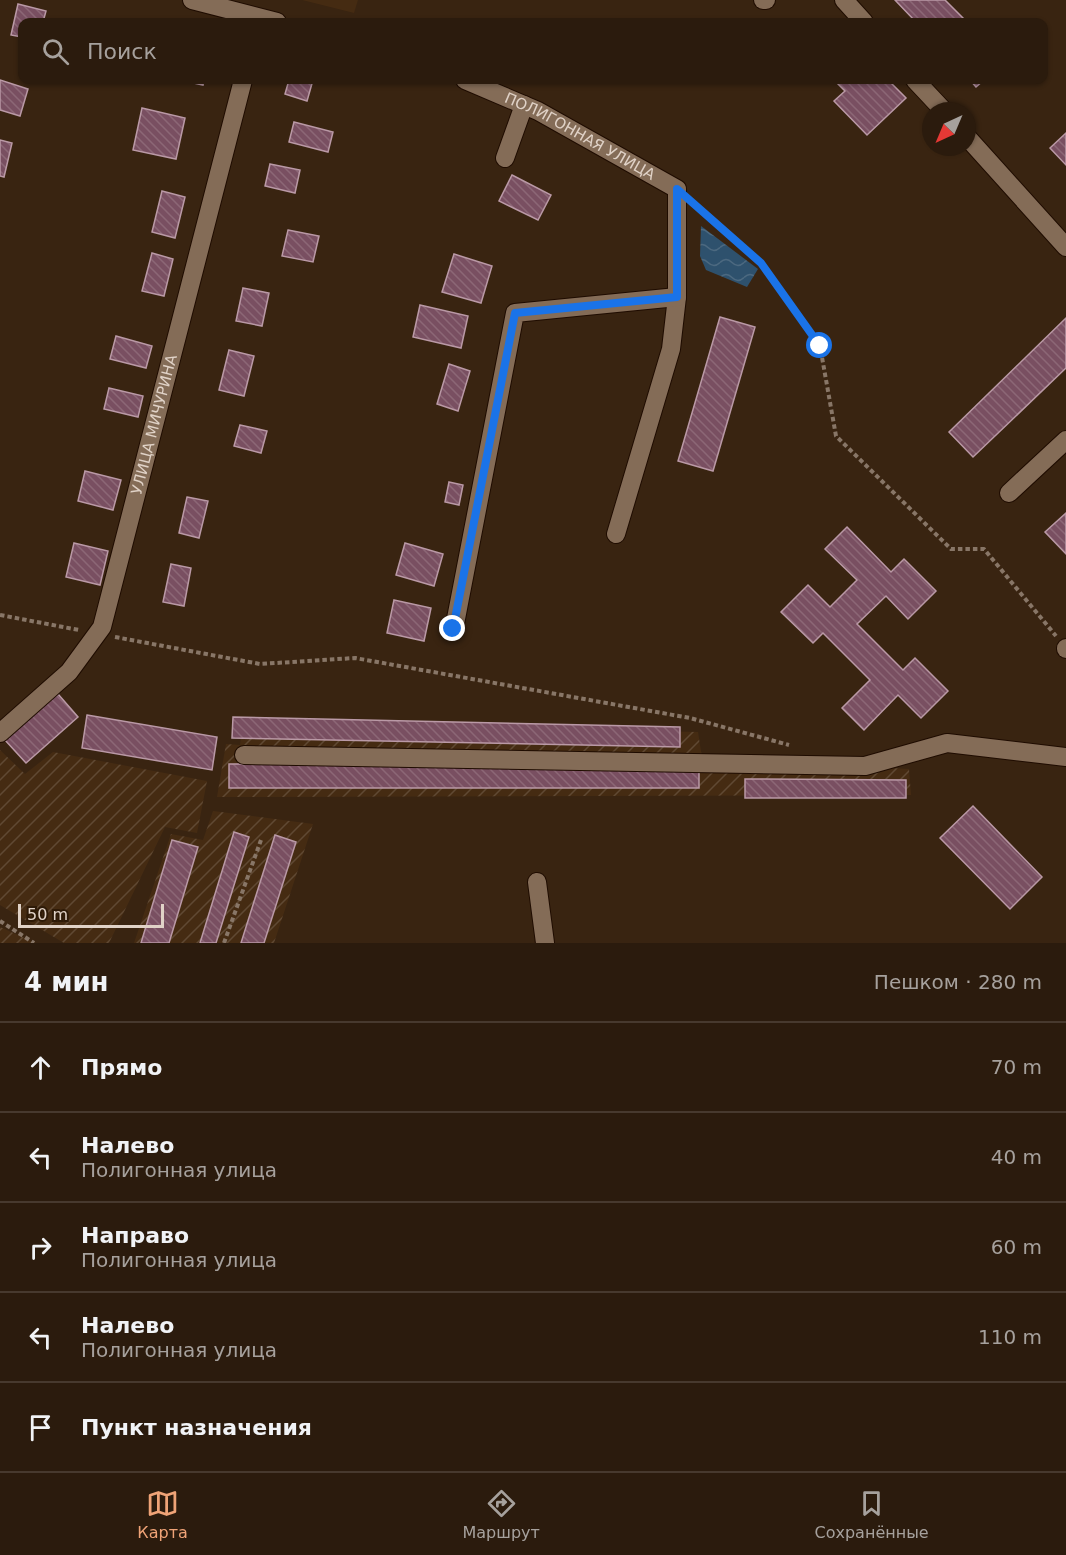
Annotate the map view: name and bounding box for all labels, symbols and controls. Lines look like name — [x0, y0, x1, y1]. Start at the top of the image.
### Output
search box — [18, 18, 1048, 84]
icon: search — [39, 35, 72, 68]
text: Поиск — [87, 39, 157, 64]
street label: ПОЛИГОННАЯ УЛИЦА — [502, 89, 659, 184]
north arrow — [922, 102, 976, 156]
route start — [806, 332, 832, 358]
street label: УЛИЦА МИЧУРИНА — [128, 352, 181, 496]
route end — [439, 615, 465, 641]
scale bar — [18, 901, 164, 929]
text: 50 m — [27, 905, 68, 924]
text: 4 мин — [24, 967, 109, 997]
text: Пешком · 280 m — [874, 970, 1042, 994]
icon: ahead — [24, 1051, 57, 1084]
text: Прямо — [81, 1055, 162, 1080]
text: 70 m — [991, 1055, 1042, 1079]
text: Налево — [81, 1133, 174, 1158]
icon: left — [24, 1141, 57, 1174]
text: 40 m — [991, 1145, 1042, 1169]
text: Полигонная улица — [81, 1158, 277, 1182]
text: Направо — [81, 1223, 189, 1248]
icon: right — [24, 1231, 57, 1264]
text: 60 m — [991, 1235, 1042, 1259]
text: Полигонная улица — [81, 1248, 277, 1272]
text: Налево — [81, 1313, 174, 1338]
icon: left — [24, 1321, 57, 1354]
text: 110 m — [978, 1325, 1042, 1349]
text: Полигонная улица — [81, 1338, 277, 1362]
icon: arrive — [24, 1411, 57, 1444]
text: Пункт назначения — [81, 1415, 312, 1440]
tab: Карта — [137, 1487, 188, 1542]
tab: Маршрут — [462, 1487, 540, 1542]
tab: Сохранённые — [815, 1487, 929, 1542]

